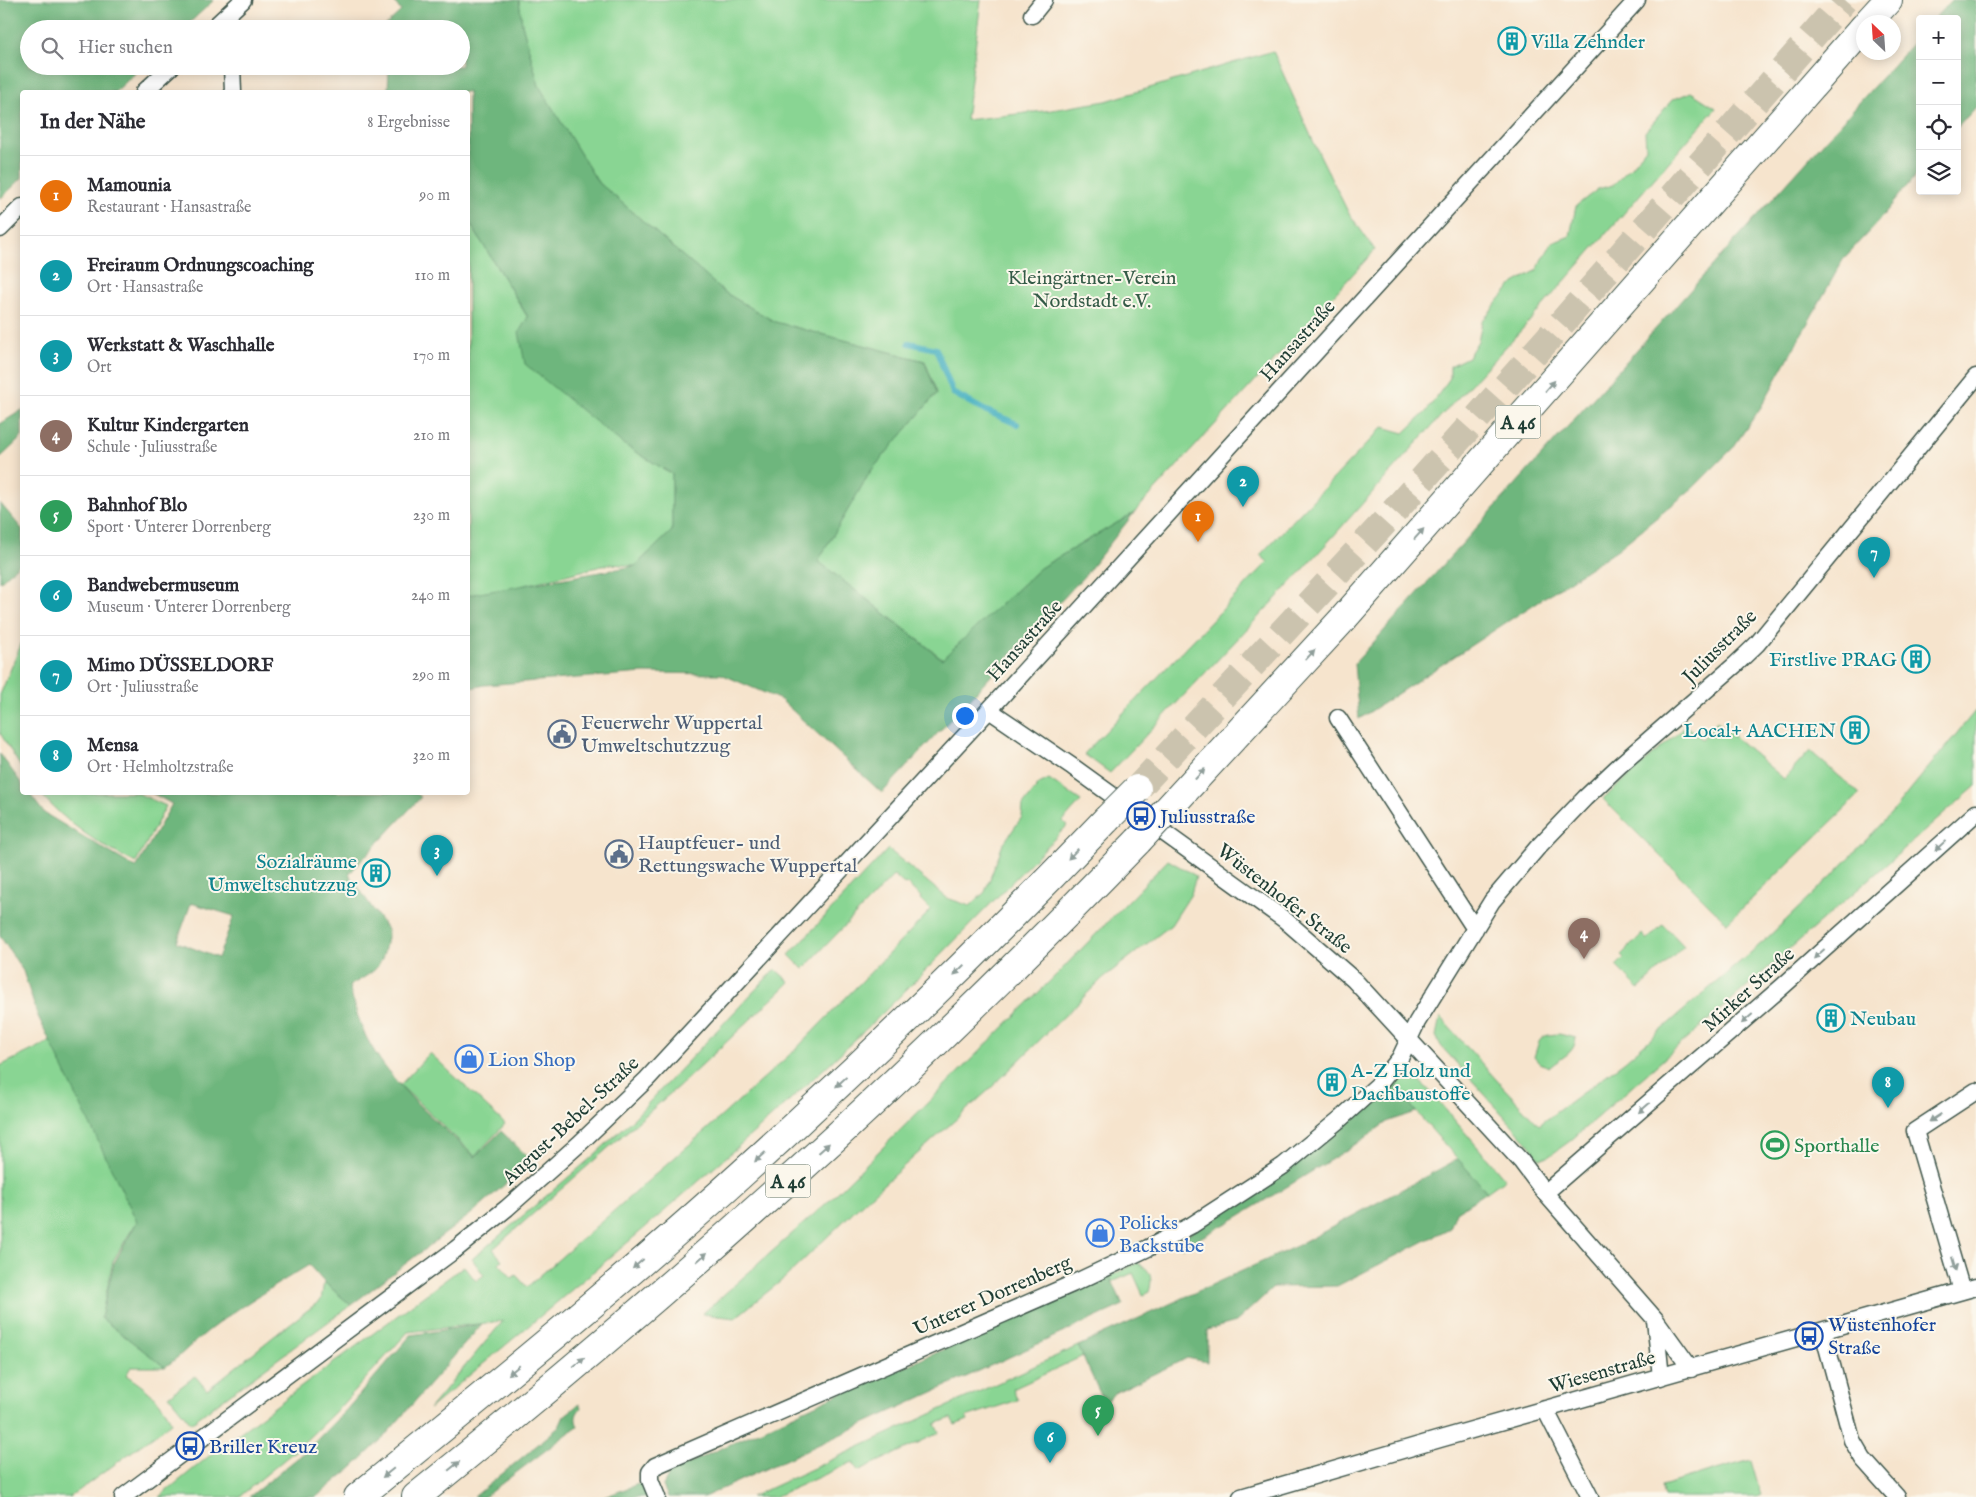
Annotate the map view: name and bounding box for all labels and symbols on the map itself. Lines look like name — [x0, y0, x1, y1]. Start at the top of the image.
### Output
north arrow — [1856, 15, 1901, 60]
building icon: Villa Zehnder — [1497, 26, 1527, 56]
place label: Villa Zehnder — [1530, 30, 1646, 55]
park label: Kleingärtner-Verein Nordstadt e.V. — [1008, 266, 1177, 314]
street label: Hansastraße — [1255, 295, 1341, 387]
one-way arrow — [1544, 380, 1555, 393]
road number: A 46 — [1496, 406, 1540, 438]
pin: 2 — [1227, 466, 1259, 507]
pin: 1 — [1182, 501, 1214, 542]
one-way arrow — [1413, 529, 1425, 541]
pin: 7 — [1858, 537, 1890, 578]
street label: Hansastraße — [982, 595, 1068, 687]
street label: Juliusstraße — [1676, 604, 1763, 691]
building icon: Firstlive PRAG — [1901, 644, 1931, 674]
place label: Firstlive PRAG — [1769, 648, 1897, 673]
one-way arrow — [1304, 650, 1316, 662]
your location — [952, 703, 978, 729]
place label: Feuerwehr Wuppertal Umweltschutzzug — [581, 711, 763, 759]
building icon: Local+ AACHEN — [1840, 715, 1870, 745]
public building icon: Feuerwehr Wuppertal Umweltschutzzug — [547, 719, 577, 749]
place label: Local+ AACHEN — [1683, 719, 1836, 744]
one-way arrow — [1194, 769, 1206, 781]
bus stop icon: Juliusstraße — [1126, 801, 1156, 831]
place label: Juliusstraße — [1158, 805, 1256, 830]
place label: Hauptfeuer- und Rettungswache Wuppertal — [638, 831, 858, 879]
pin: 3 — [421, 835, 453, 876]
public building icon: Hauptfeuer- und Rettungswache Wuppertal — [604, 839, 634, 869]
street label: Wüstenhofer Straße — [1211, 839, 1357, 960]
one-way arrow — [1935, 840, 1947, 852]
one-way arrow — [1068, 848, 1080, 860]
place label: Sozialräume Umweltschutzzug — [208, 850, 358, 898]
building icon: Sozialräume Umweltschutzzug — [361, 858, 391, 888]
pin: 4 — [1568, 918, 1600, 959]
street label: Mirker Straße — [1698, 942, 1800, 1038]
one-way arrow — [1814, 948, 1826, 960]
one-way arrow — [953, 963, 965, 975]
building icon: Neubau — [1816, 1003, 1846, 1033]
place label: Neubau — [1850, 1007, 1916, 1032]
one-way arrow — [1740, 1013, 1753, 1024]
shop icon: Lion Shop — [454, 1044, 484, 1074]
place label: Lion Shop — [488, 1048, 576, 1073]
street label: August-Bebel-Straße — [497, 1051, 645, 1192]
place label: A-Z Holz und Dachbaustoffe — [1350, 1059, 1471, 1107]
building icon: A-Z Holz und Dachbaustoffe — [1317, 1067, 1347, 1097]
pin: 8 — [1872, 1067, 1904, 1108]
one-way arrow — [836, 1076, 848, 1088]
one-way arrow — [1638, 1103, 1651, 1114]
one-way arrow — [1928, 1113, 1942, 1123]
sports icon: Sporthalle — [1760, 1130, 1790, 1160]
place label: Sporthalle — [1794, 1134, 1879, 1159]
one-way arrow — [817, 1143, 830, 1154]
one-way arrow — [754, 1151, 766, 1163]
road number: A 46 — [766, 1164, 810, 1198]
place label: Policks Backstube — [1119, 1211, 1204, 1259]
shop icon: Policks Backstube — [1085, 1218, 1115, 1248]
street label: Unterer Dorrenberg — [910, 1250, 1077, 1342]
one-way arrow — [696, 1251, 709, 1262]
one-way arrow — [1951, 1256, 1959, 1271]
one-way arrow — [631, 1259, 644, 1270]
place label: Wüstenhofer Straße — [1828, 1313, 1937, 1361]
bus stop icon: Wüstenhofer Straße — [1794, 1321, 1824, 1351]
street label: Wiesenstraße — [1546, 1345, 1659, 1400]
one-way arrow — [572, 1357, 585, 1368]
one-way arrow — [508, 1364, 521, 1375]
pin: 5 — [1082, 1395, 1114, 1436]
pin: 6 — [1034, 1422, 1066, 1463]
bus stop icon: Briller Kreuz — [175, 1431, 205, 1461]
place label: Briller Kreuz — [209, 1435, 317, 1460]
one-way arrow — [447, 1461, 460, 1472]
one-way arrow — [382, 1467, 395, 1478]

